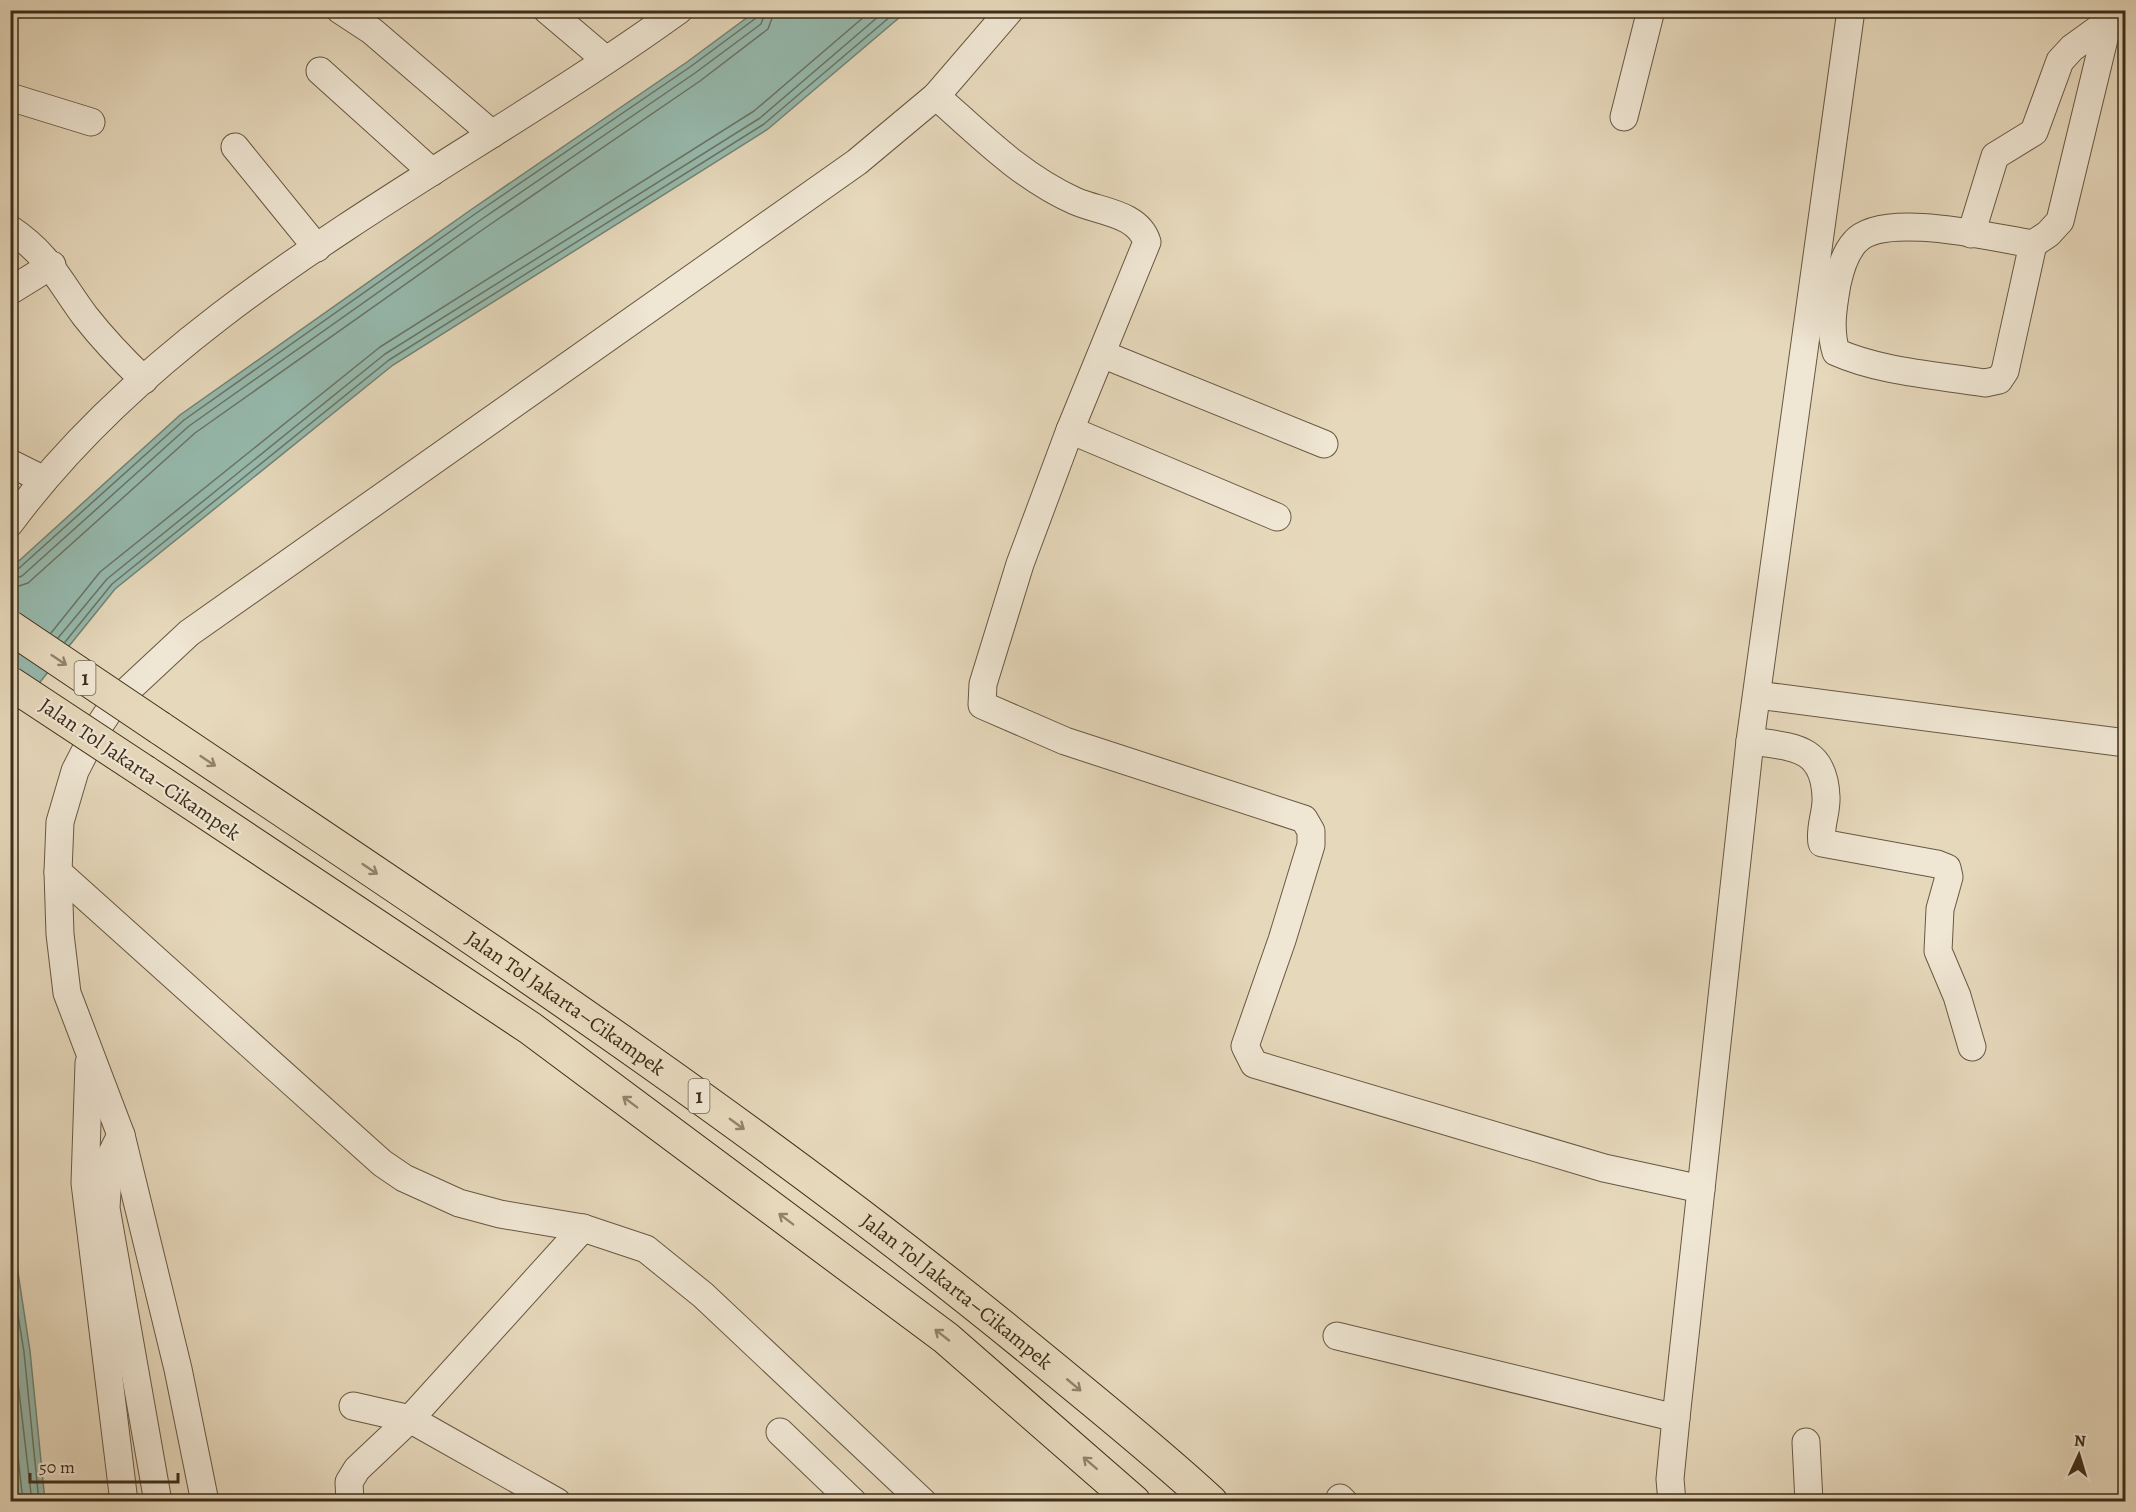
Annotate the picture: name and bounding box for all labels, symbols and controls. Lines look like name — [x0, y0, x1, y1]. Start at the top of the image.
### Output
one-way arrow — [50, 654, 67, 666]
road number: 1 — [74, 661, 96, 695]
street label: Jalan Tol Jakarta–Cikampek — [34, 691, 246, 847]
one-way arrow — [199, 755, 216, 767]
one-way arrow — [361, 863, 378, 875]
street label: Jalan Tol Jakarta–Cikampek — [460, 924, 671, 1082]
road number: 1 — [688, 1079, 710, 1113]
one-way arrow — [622, 1096, 638, 1109]
one-way arrow — [729, 1118, 745, 1131]
street label: Jalan Tol Jakarta–Cikampek — [855, 1207, 1059, 1376]
one-way arrow — [778, 1213, 794, 1226]
one-way arrow — [935, 1329, 951, 1342]
one-way arrow — [1066, 1378, 1081, 1392]
north arrow — [2049, 1425, 2109, 1485]
text: N — [2073, 1430, 2087, 1452]
scale bar — [30, 1446, 178, 1484]
text: 50 m — [39, 1455, 75, 1479]
one-way arrow — [1083, 1456, 1098, 1470]

